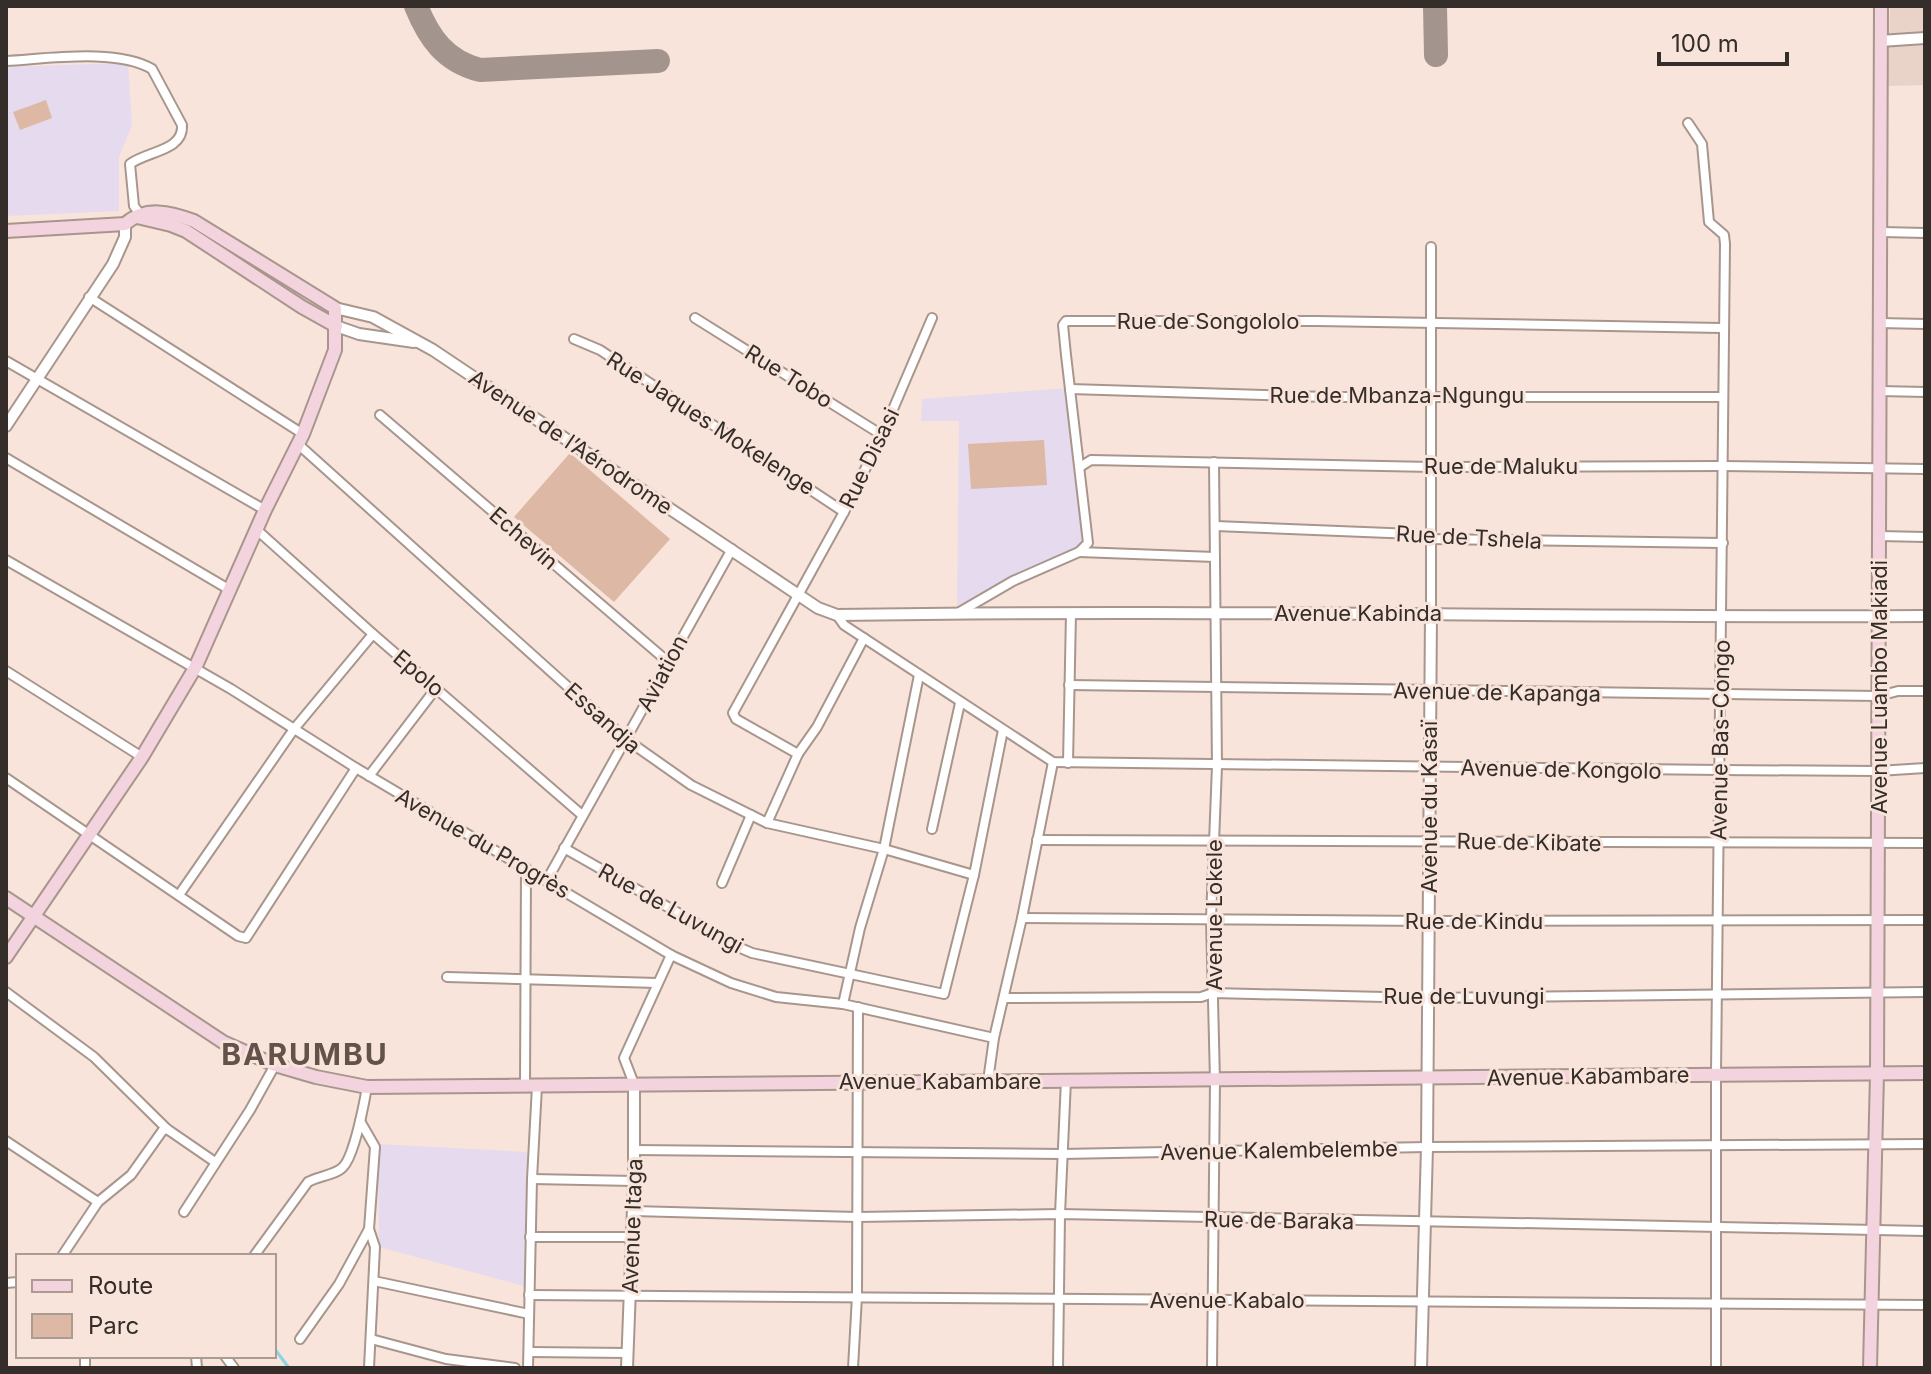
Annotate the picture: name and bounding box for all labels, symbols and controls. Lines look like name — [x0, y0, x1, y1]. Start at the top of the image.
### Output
scale bar — [1659, 16, 1787, 66]
text: 100 m — [1671, 29, 1739, 58]
street label: Rue de Songololo — [1117, 308, 1299, 334]
street label: Rue Tobo — [740, 339, 838, 413]
street label: Rue Jaques Mokelenge — [602, 346, 820, 500]
street label: Avenue de l’Aérodrome — [464, 364, 678, 520]
street label: Rue de Mbanza-Ngungu — [1270, 382, 1524, 408]
street label: Rue Disasi — [834, 404, 904, 512]
street label: Rue de Maluku — [1424, 453, 1578, 479]
street label: Echevin — [485, 501, 563, 575]
street label: Rue de Tshela — [1395, 520, 1543, 554]
street label: Avenue Luambo Makiadi — [1866, 560, 1892, 814]
street label: Avenue Kabinda — [1274, 600, 1442, 626]
street label: Aviation — [631, 630, 693, 716]
street label: Avenue Bas-Congo — [1705, 639, 1735, 841]
street label: Epolo — [388, 644, 450, 702]
street label: Essandja — [560, 677, 646, 759]
street label: Avenue de Kapanga — [1393, 677, 1601, 707]
street label: Avenue du Kasaï — [1416, 719, 1442, 893]
street label: Avenue de Kongolo — [1460, 754, 1662, 784]
street label: Avenue du Progrès — [391, 782, 575, 904]
street label: Rue de Kibate — [1456, 828, 1602, 856]
street label: Avenue Lokele — [1201, 839, 1227, 991]
street label: Rue de Luvungi — [594, 858, 748, 958]
street label: Rue de Kindu — [1405, 908, 1543, 934]
street label: Rue de Luvungi — [1383, 983, 1545, 1009]
district label: BARUMBU — [221, 1036, 389, 1072]
street label: Avenue Kabambare — [1486, 1061, 1690, 1091]
street label: Avenue Kabambare — [839, 1068, 1041, 1094]
street label: Avenue Kalembelembe — [1160, 1135, 1398, 1165]
street label: Avenue Itaga — [617, 1158, 647, 1294]
street label: Rue de Baraka — [1204, 1206, 1354, 1234]
legend — [16, 1254, 276, 1358]
text: Route — [88, 1271, 153, 1300]
street label: Avenue Kabalo — [1149, 1287, 1305, 1313]
text: Parc — [88, 1311, 139, 1340]

